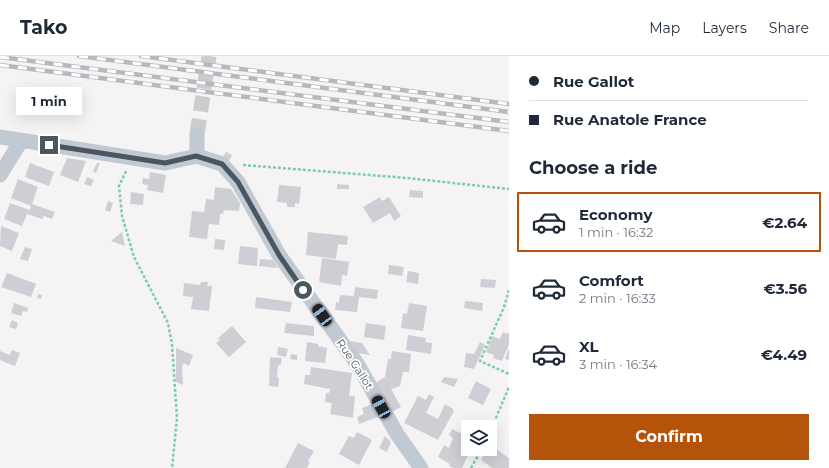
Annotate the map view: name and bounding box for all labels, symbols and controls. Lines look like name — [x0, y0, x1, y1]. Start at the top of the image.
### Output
text: Tako — [20, 16, 67, 39]
text: Map — [649, 19, 680, 37]
text: Layers — [702, 19, 747, 37]
text: Share — [769, 19, 809, 37]
text: Rue Gallot — [553, 72, 634, 91]
callout: 1 min — [16, 87, 82, 115]
text: 1 min — [31, 93, 67, 109]
text: Rue Anatole France — [553, 110, 707, 129]
route end — [40, 136, 58, 154]
text: Choose a ride — [529, 157, 657, 179]
icon: car — [531, 204, 567, 240]
text: Economy — [579, 205, 652, 224]
text: €2.64 — [762, 213, 807, 232]
text: 1 min · 16:32 — [579, 224, 653, 240]
icon: car — [531, 270, 567, 306]
text: Comfort — [579, 271, 644, 290]
text: €3.56 — [764, 279, 807, 298]
route start — [294, 281, 312, 299]
text: 2 min · 16:33 — [579, 290, 656, 306]
car — [310, 302, 334, 328]
street label: Rue Gallot — [334, 336, 377, 392]
icon: car — [531, 336, 567, 372]
text: XL — [579, 337, 598, 356]
text: €4.49 — [761, 345, 807, 364]
text: 3 min · 16:34 — [579, 356, 657, 372]
car — [370, 394, 392, 420]
button: Confirm — [529, 414, 809, 460]
map controls — [461, 420, 497, 456]
button: layers — [461, 420, 497, 456]

